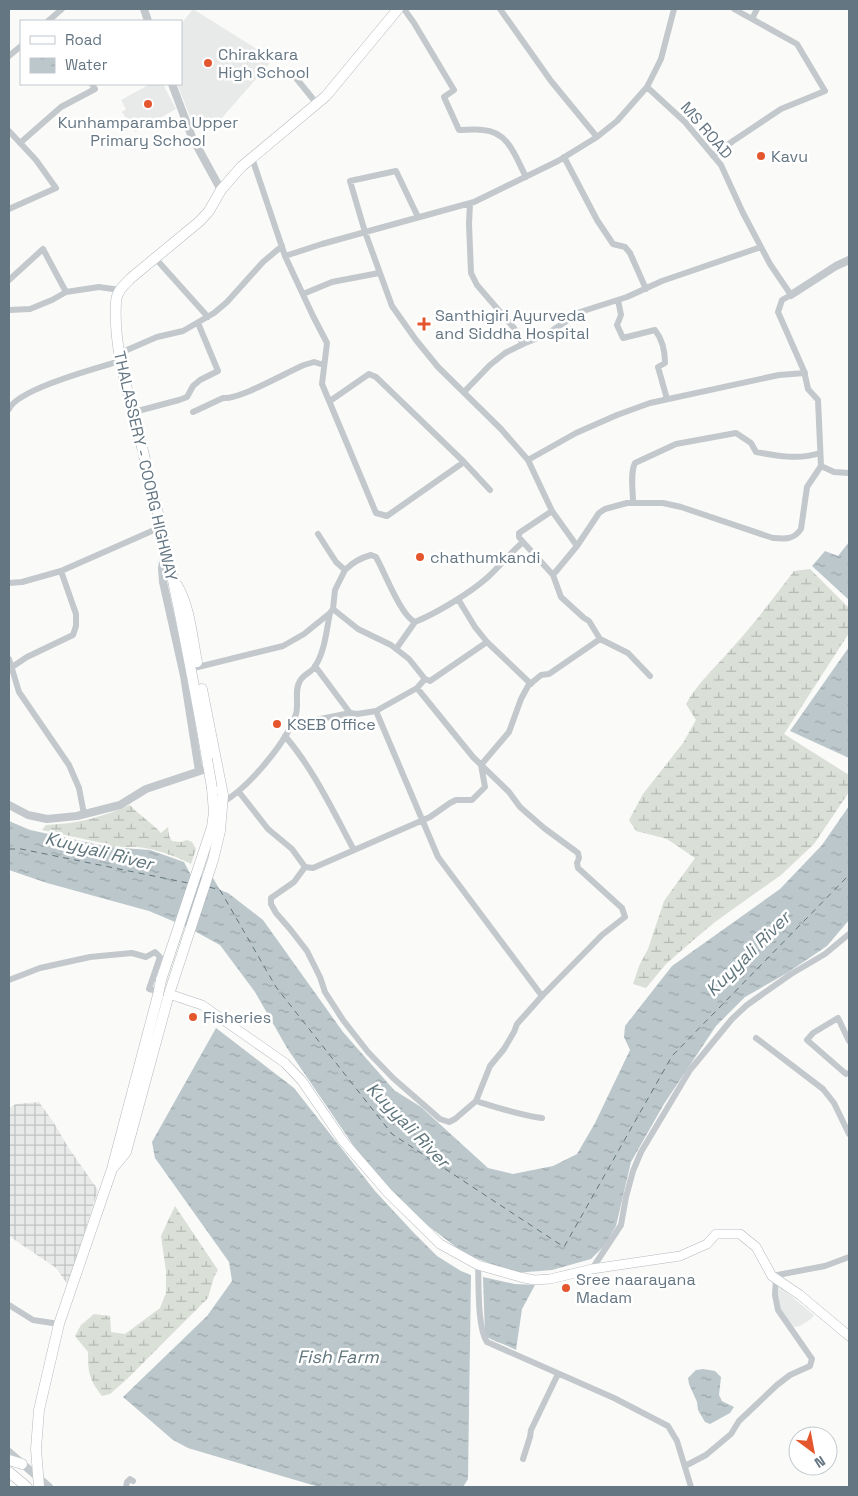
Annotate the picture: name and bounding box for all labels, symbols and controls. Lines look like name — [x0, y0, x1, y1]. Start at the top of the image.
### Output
legend — [20, 20, 182, 85]
text: Road — [65, 30, 102, 49]
place label: Chirakkara High School — [218, 44, 309, 83]
text: Water — [65, 55, 108, 74]
marker: Chirakkara High School — [202, 57, 214, 69]
street label: MS ROAD — [676, 97, 737, 163]
marker: Kunhamparamba Upper Primary School — [142, 98, 154, 110]
place label: Kunhamparamba Upper Primary School — [58, 112, 238, 151]
place label: Kavu — [771, 146, 808, 167]
marker: Kavu — [755, 150, 767, 162]
place label: Santhigiri Ayurveda and Siddha Hospital — [435, 305, 589, 344]
marker: Santhigiri Ayurveda and Siddha Hospital — [417, 317, 431, 331]
street label: THALASSERY - COORG HIGHWAY — [109, 349, 182, 583]
place label: chathumkandi — [430, 547, 540, 568]
marker: chathumkandi — [414, 551, 426, 563]
place label: KSEB Office — [287, 714, 376, 735]
marker: KSEB Office — [271, 718, 283, 730]
water label: Kuyyali River — [43, 826, 158, 876]
water label: Kuyyali River — [701, 905, 796, 1001]
place label: Fisheries — [203, 1007, 271, 1028]
marker: Fisheries — [187, 1011, 199, 1023]
water label: Kuyyali River — [362, 1077, 456, 1174]
place label: Sree naarayana Madam — [576, 1269, 696, 1308]
marker: Sree naarayana Madam — [560, 1282, 572, 1294]
water label: Fish Farm — [297, 1345, 379, 1368]
north arrow — [788, 1426, 838, 1476]
text: N — [811, 1452, 829, 1472]

